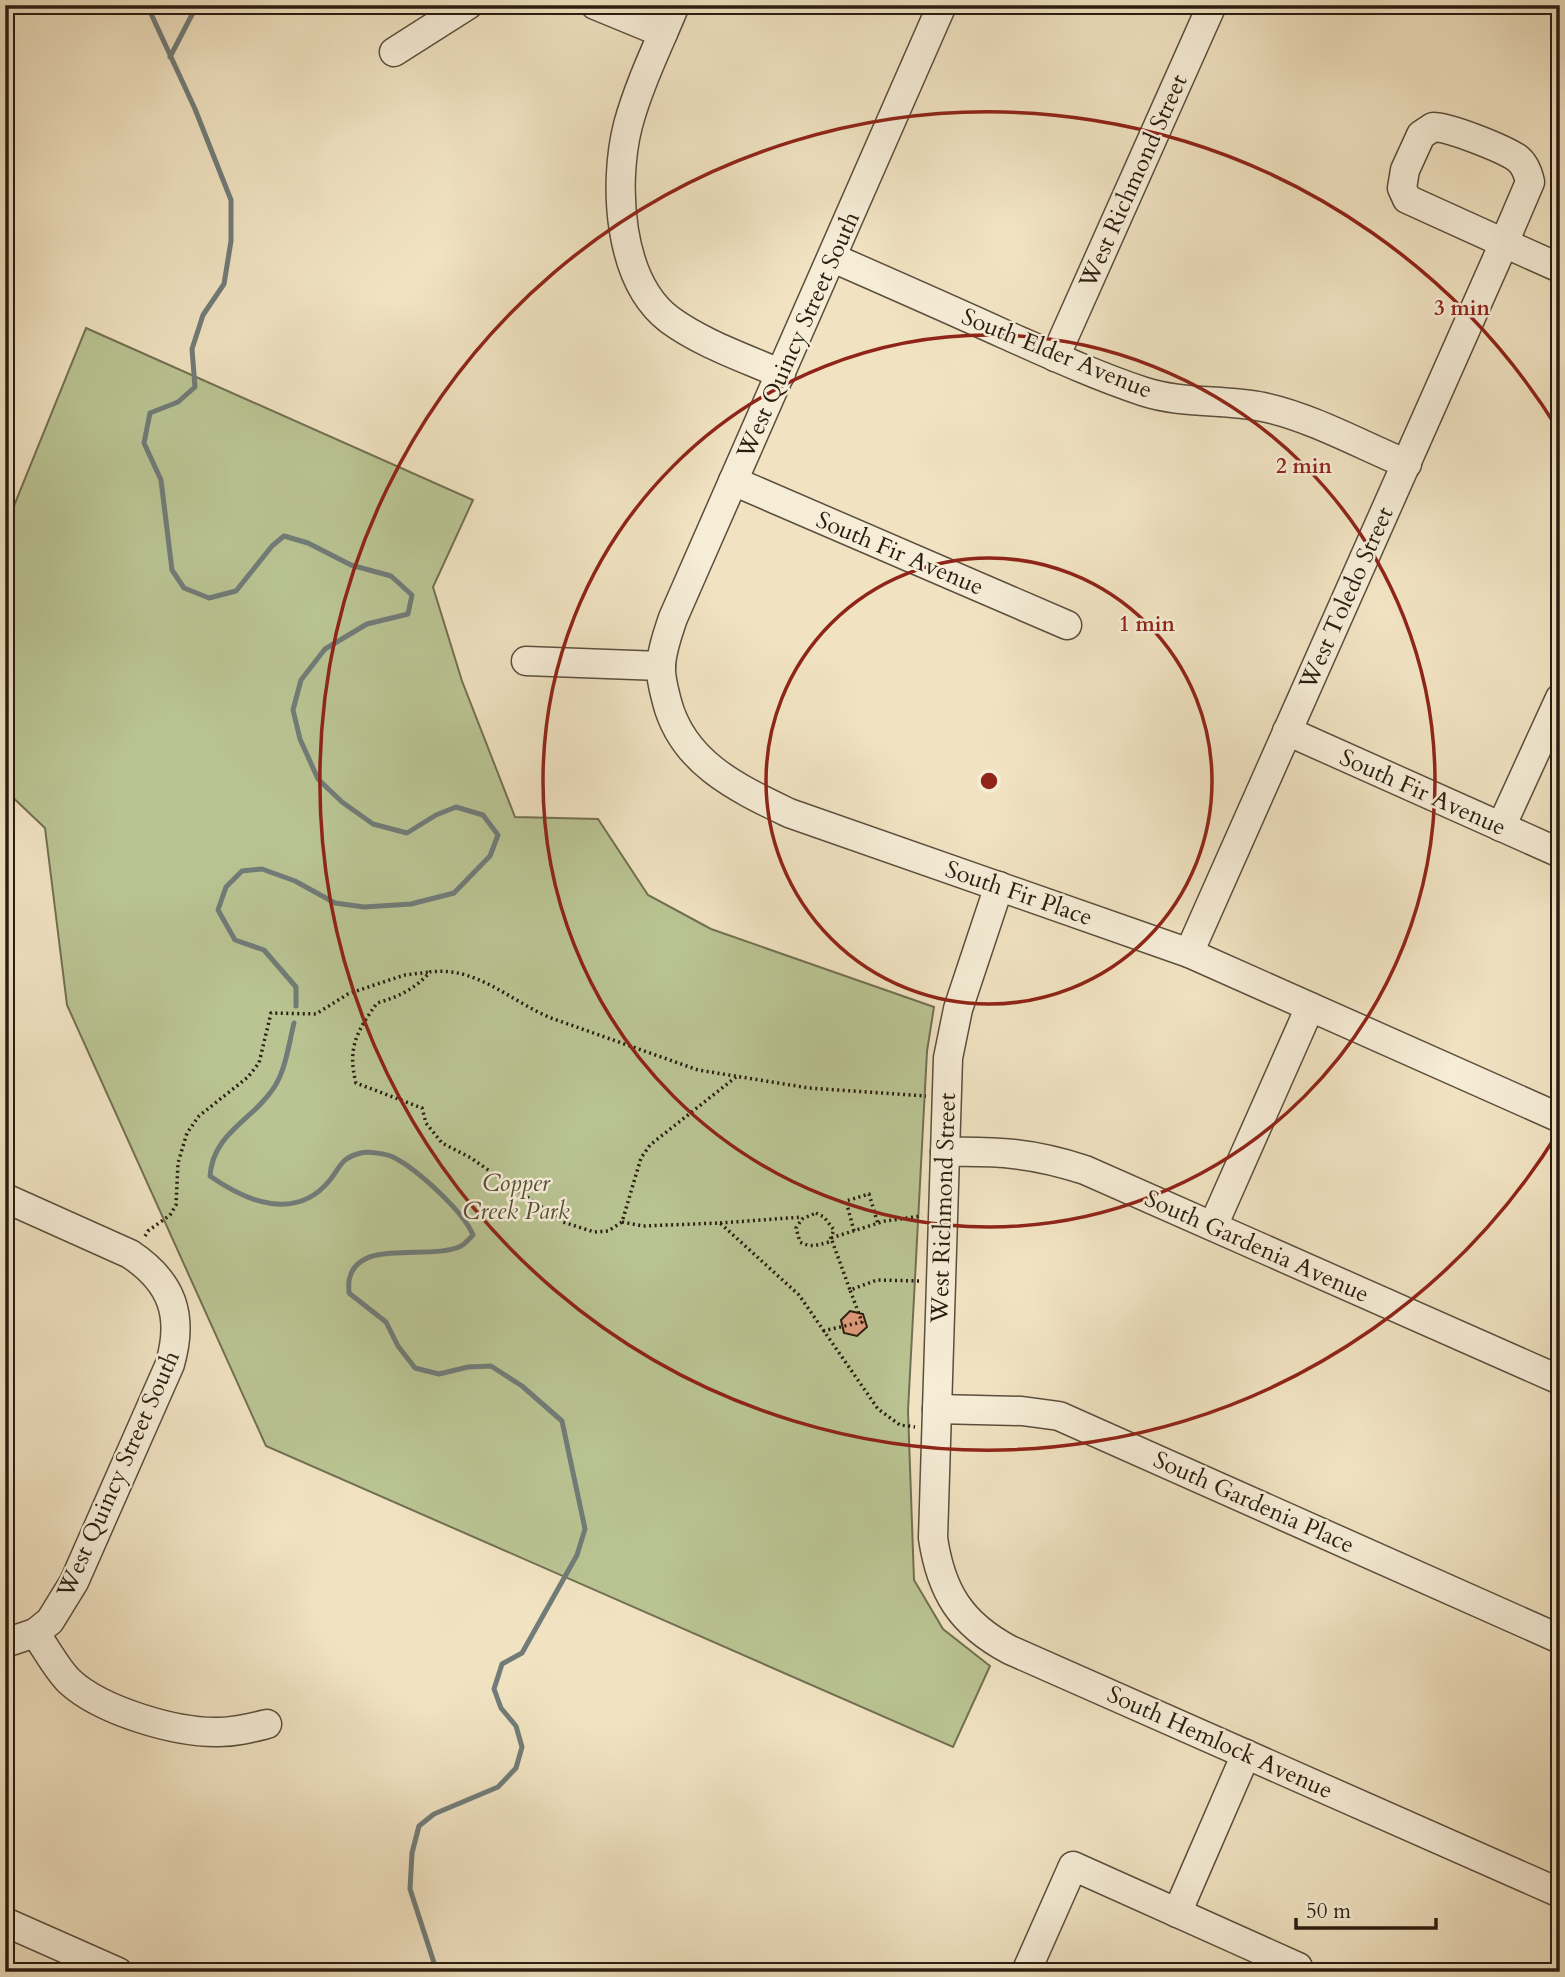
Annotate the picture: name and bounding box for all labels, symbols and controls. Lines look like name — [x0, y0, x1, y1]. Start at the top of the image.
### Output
street label: West Richmond Street — [1071, 69, 1196, 294]
street label: West Quincy Street South — [729, 207, 868, 465]
text: 3 min — [1434, 294, 1490, 323]
street label: South Elder Avenue — [957, 300, 1157, 407]
text: 2 min — [1276, 452, 1332, 481]
street label: West Toledo Street — [1291, 501, 1402, 696]
street label: South Fir Avenue — [811, 503, 989, 604]
text: 1 min — [1119, 610, 1175, 639]
street label: South Fir Avenue — [1334, 741, 1511, 844]
centre of rings — [977, 769, 1001, 793]
street label: South Fir Place — [941, 853, 1097, 934]
street label: West Richmond Street — [923, 1092, 964, 1325]
park label: Copper Creek Park — [462, 1167, 570, 1228]
street label: South Gardenia Avenue — [1139, 1182, 1374, 1311]
street label: West Quincy Street South — [49, 1346, 188, 1604]
street label: South Gardenia Place — [1148, 1443, 1360, 1562]
street label: South Hemlock Avenue — [1102, 1678, 1338, 1807]
scale bar — [1296, 1886, 1436, 1930]
text: 50 m — [1306, 1897, 1351, 1926]

